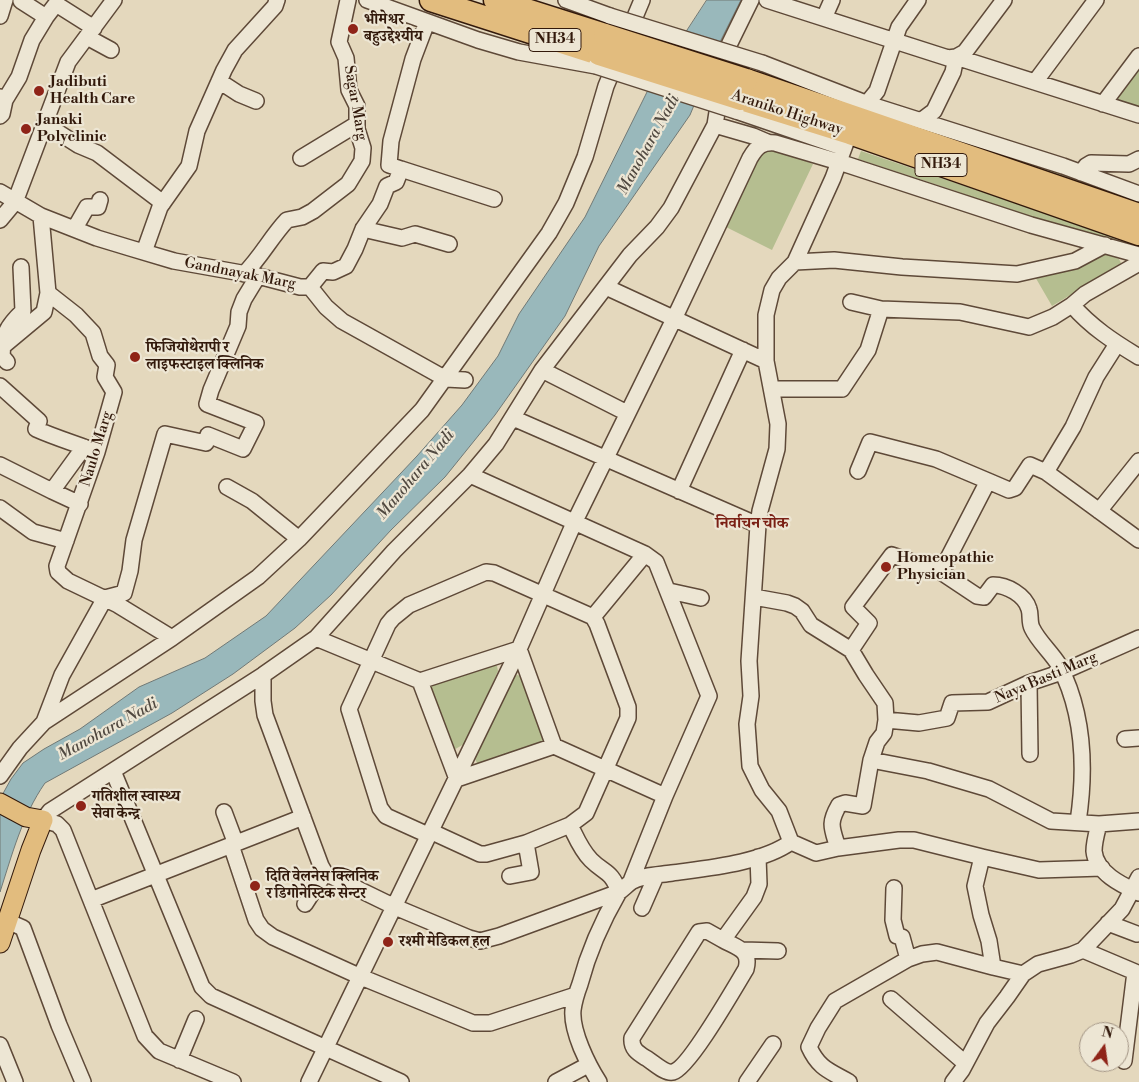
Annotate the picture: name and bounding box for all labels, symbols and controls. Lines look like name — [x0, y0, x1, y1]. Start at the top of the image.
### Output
place label: भीमेश्वर बहुउद्देश्यीय — [364, 11, 423, 46]
marker: भीमेश्वर बहुउद्देश्यीय — [346, 22, 360, 36]
road number: NH34 — [529, 28, 581, 52]
street label: Sagar Marg — [340, 64, 370, 142]
place label: Jadibuti Health Care — [50, 73, 135, 108]
marker: Jadibuti Health Care — [32, 84, 46, 98]
street label: Araniko Highway — [729, 86, 845, 140]
water label: Manohara Nadi — [614, 92, 684, 198]
place label: Janaki Polyclinic — [37, 111, 107, 146]
marker: Janaki Polyclinic — [19, 122, 33, 136]
road number: NH34 — [915, 154, 967, 176]
street label: Gandnayak Marg — [183, 254, 297, 294]
place label: फिजियोथेरापी र लाइफस्टाइल क्लिनिक — [146, 339, 264, 374]
marker: फिजियोथेरापी र लाइफस्टाइल क्लिनिक — [128, 350, 142, 364]
street label: Naulo Marg — [77, 409, 117, 489]
water label: Manohara Nadi — [373, 426, 459, 524]
district label: निर्वाचन चोक — [715, 514, 789, 534]
place label: Homeopathic Physician — [897, 549, 994, 584]
marker: Homeopathic Physician — [879, 560, 893, 574]
street label: Naya Basti Marg — [992, 648, 1100, 708]
water label: Manohara Nadi — [55, 695, 161, 765]
place label: गतिशील स्वास्थ्य सेवा केन्द्र — [92, 788, 180, 823]
marker: गतिशील स्वास्थ्य सेवा केन्द्र — [74, 799, 88, 813]
place label: दिति वेलनेस क्लिनिक र डिगोनेस्टिक सेन्टर — [266, 868, 379, 903]
marker: दिति वेलनेस क्लिनिक र डिगोनेस्टिक सेन्टर — [248, 879, 262, 893]
place label: रश्मी मेडिकल हल — [399, 933, 490, 951]
marker: रश्मी मेडिकल हल — [381, 935, 395, 949]
north arrow — [1079, 1022, 1129, 1072]
text: N — [1100, 1023, 1115, 1043]

